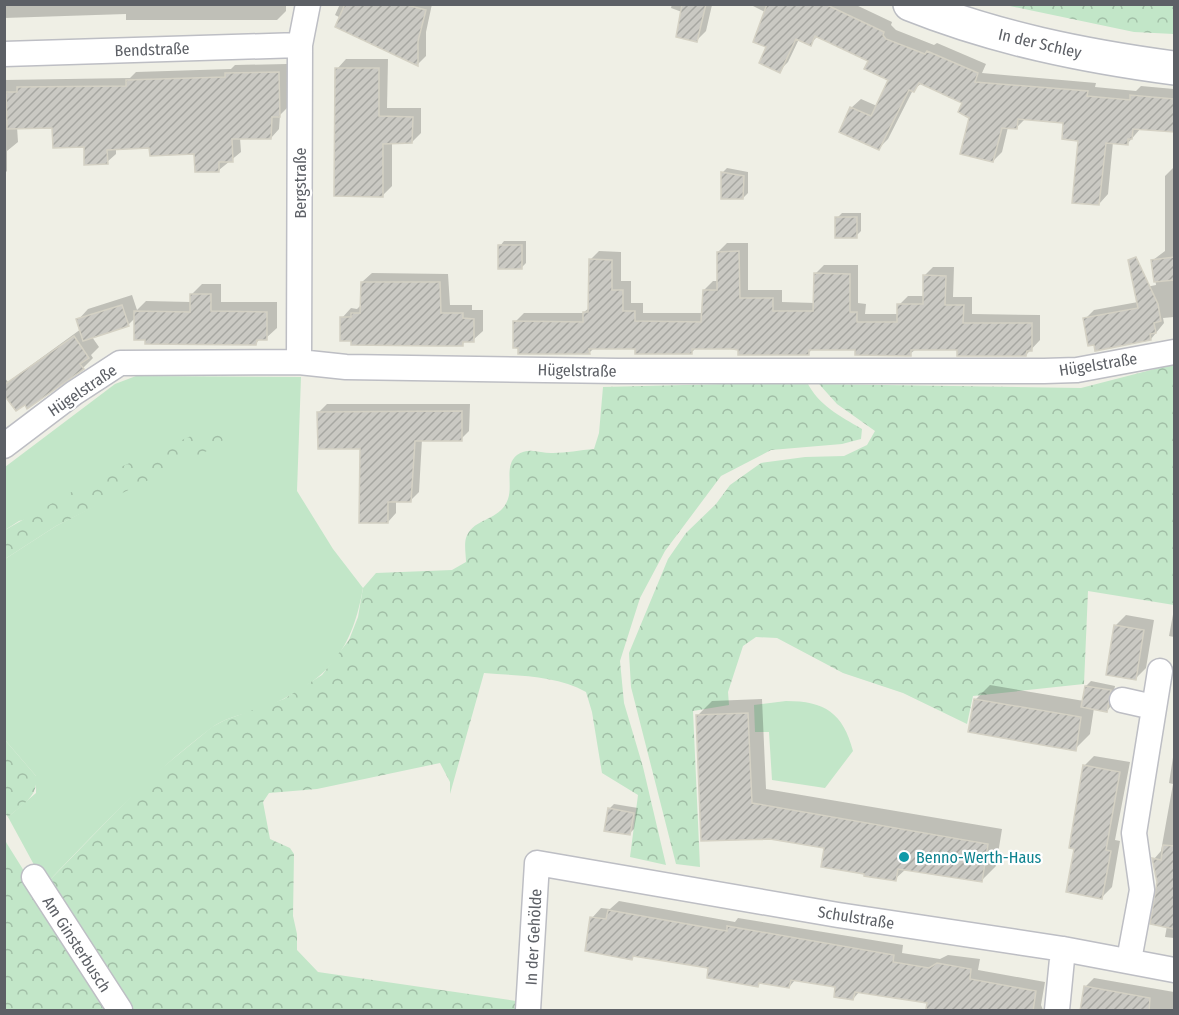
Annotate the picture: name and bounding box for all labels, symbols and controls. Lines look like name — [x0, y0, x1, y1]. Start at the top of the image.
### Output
street label: In der Schley — [997, 25, 1084, 62]
street label: Bendstraße — [114, 39, 190, 60]
street label: Bergstraße — [291, 147, 310, 218]
street label: Hügelstraße — [1058, 349, 1139, 380]
street label: Hügelstraße — [44, 360, 120, 420]
street label: Hügelstraße — [537, 360, 617, 381]
place label: Benno-Werth-Haus — [916, 848, 1042, 867]
marker: Benno-Werth-Haus — [897, 850, 911, 864]
street label: In der Gehölde — [521, 888, 546, 986]
street label: Am Ginsterbusch — [39, 893, 115, 996]
street label: Schulstraße — [816, 902, 896, 933]

